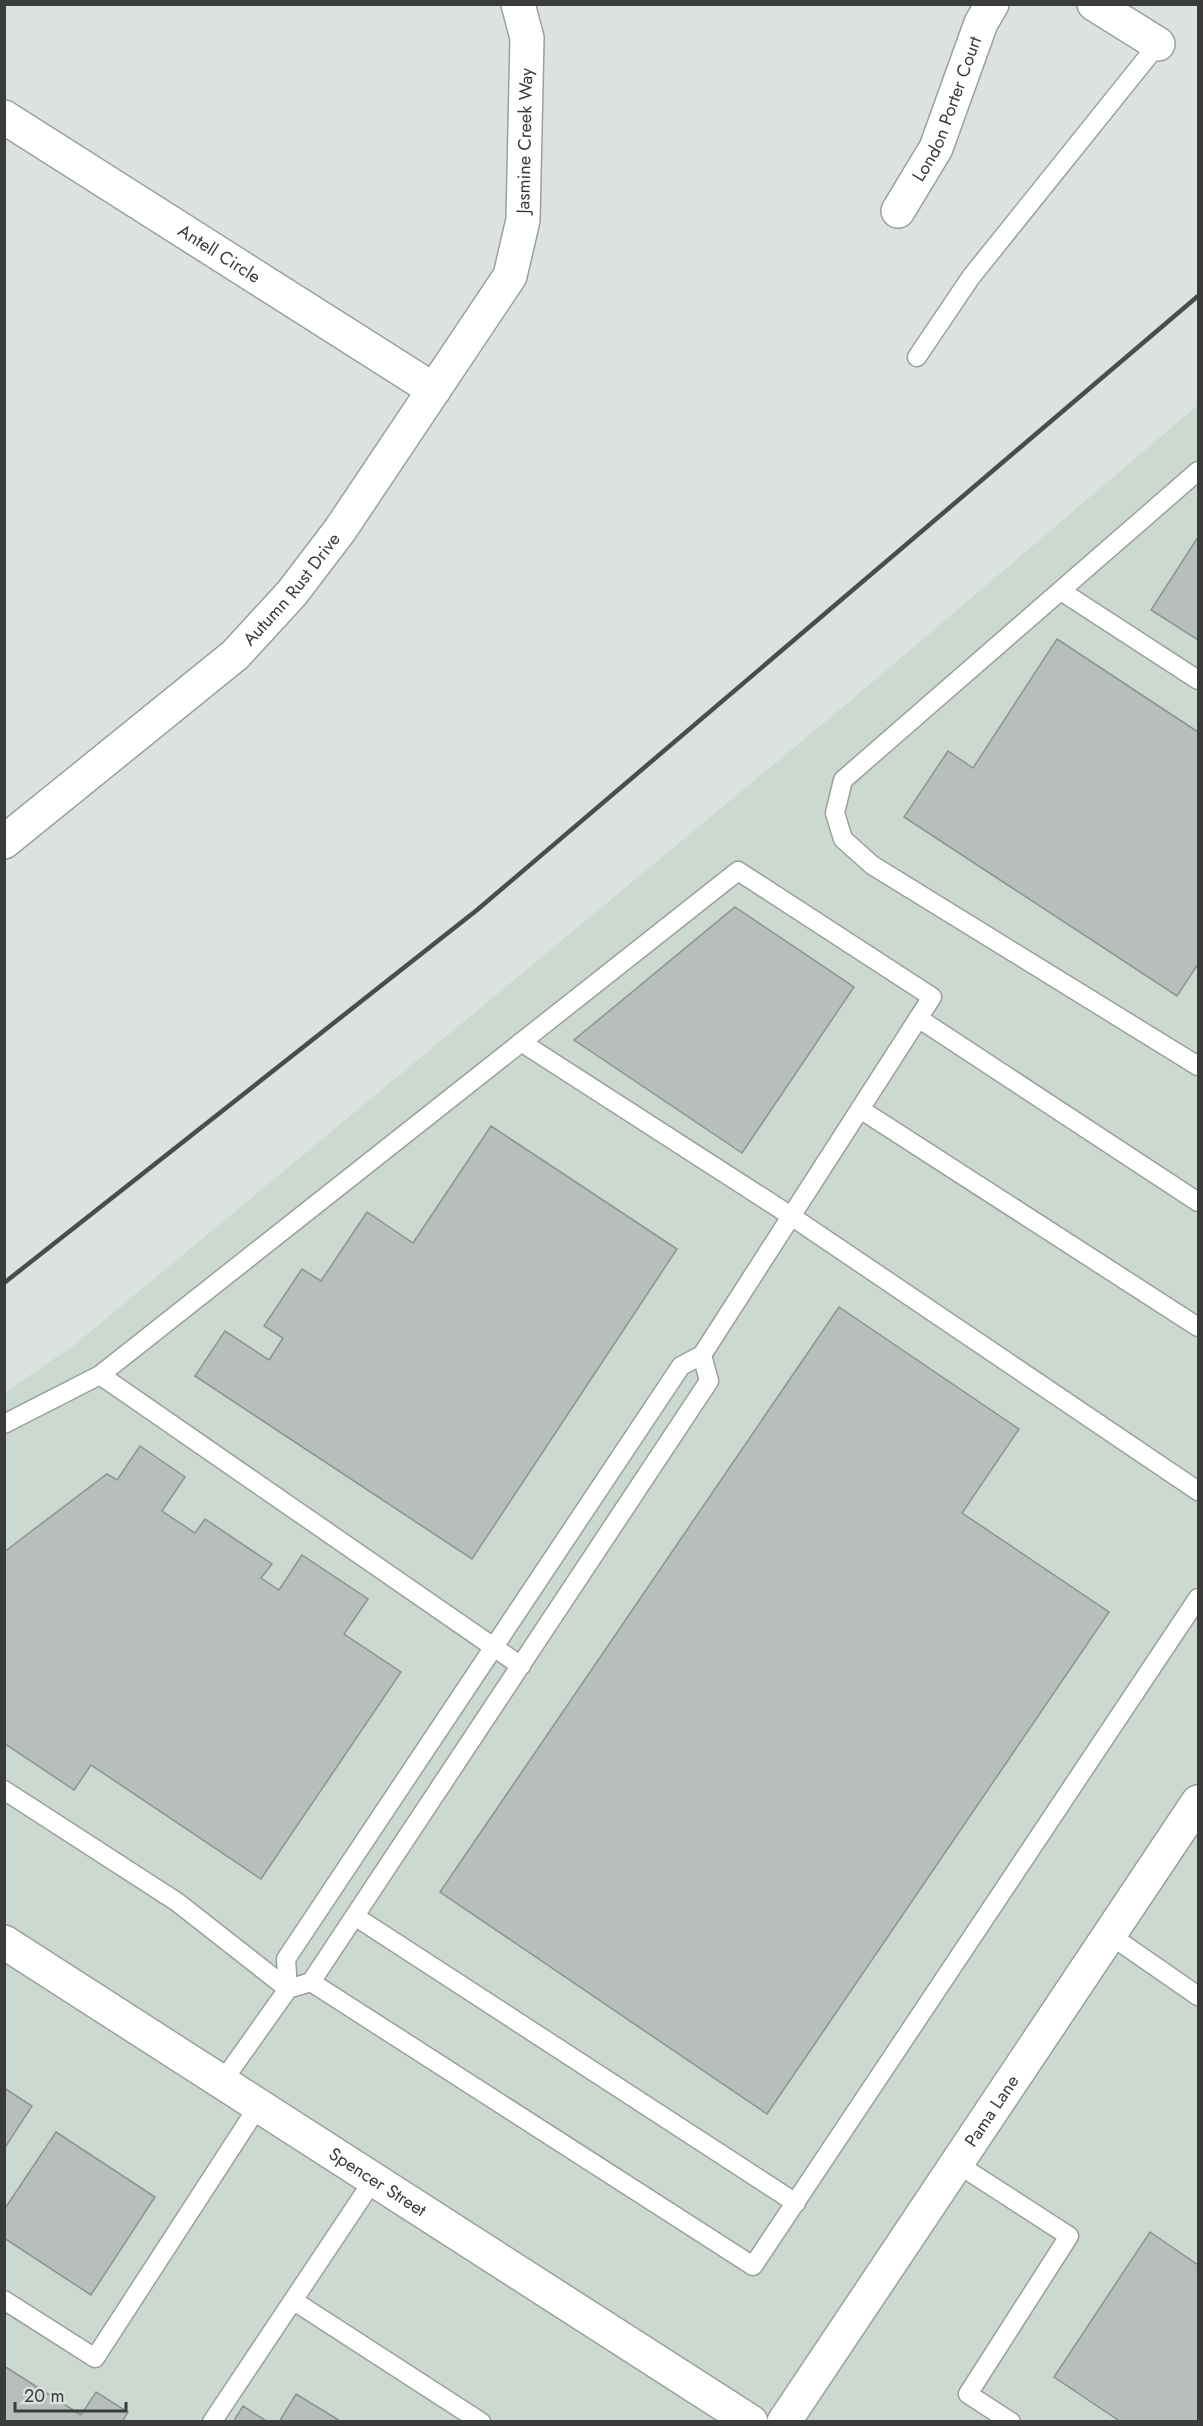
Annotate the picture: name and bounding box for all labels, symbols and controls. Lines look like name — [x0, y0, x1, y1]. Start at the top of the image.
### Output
street label: London Porter Court — [906, 32, 988, 186]
street label: Jasmine Creek Way — [510, 68, 539, 216]
street label: Antell Circle — [173, 218, 266, 290]
street label: Autumn Rust Drive — [237, 527, 346, 652]
street label: Pama Lane — [958, 2070, 1025, 2152]
street label: Spencer Street — [324, 2141, 432, 2223]
scale bar — [15, 2375, 126, 2413]
text: 20 m — [24, 2383, 64, 2409]

